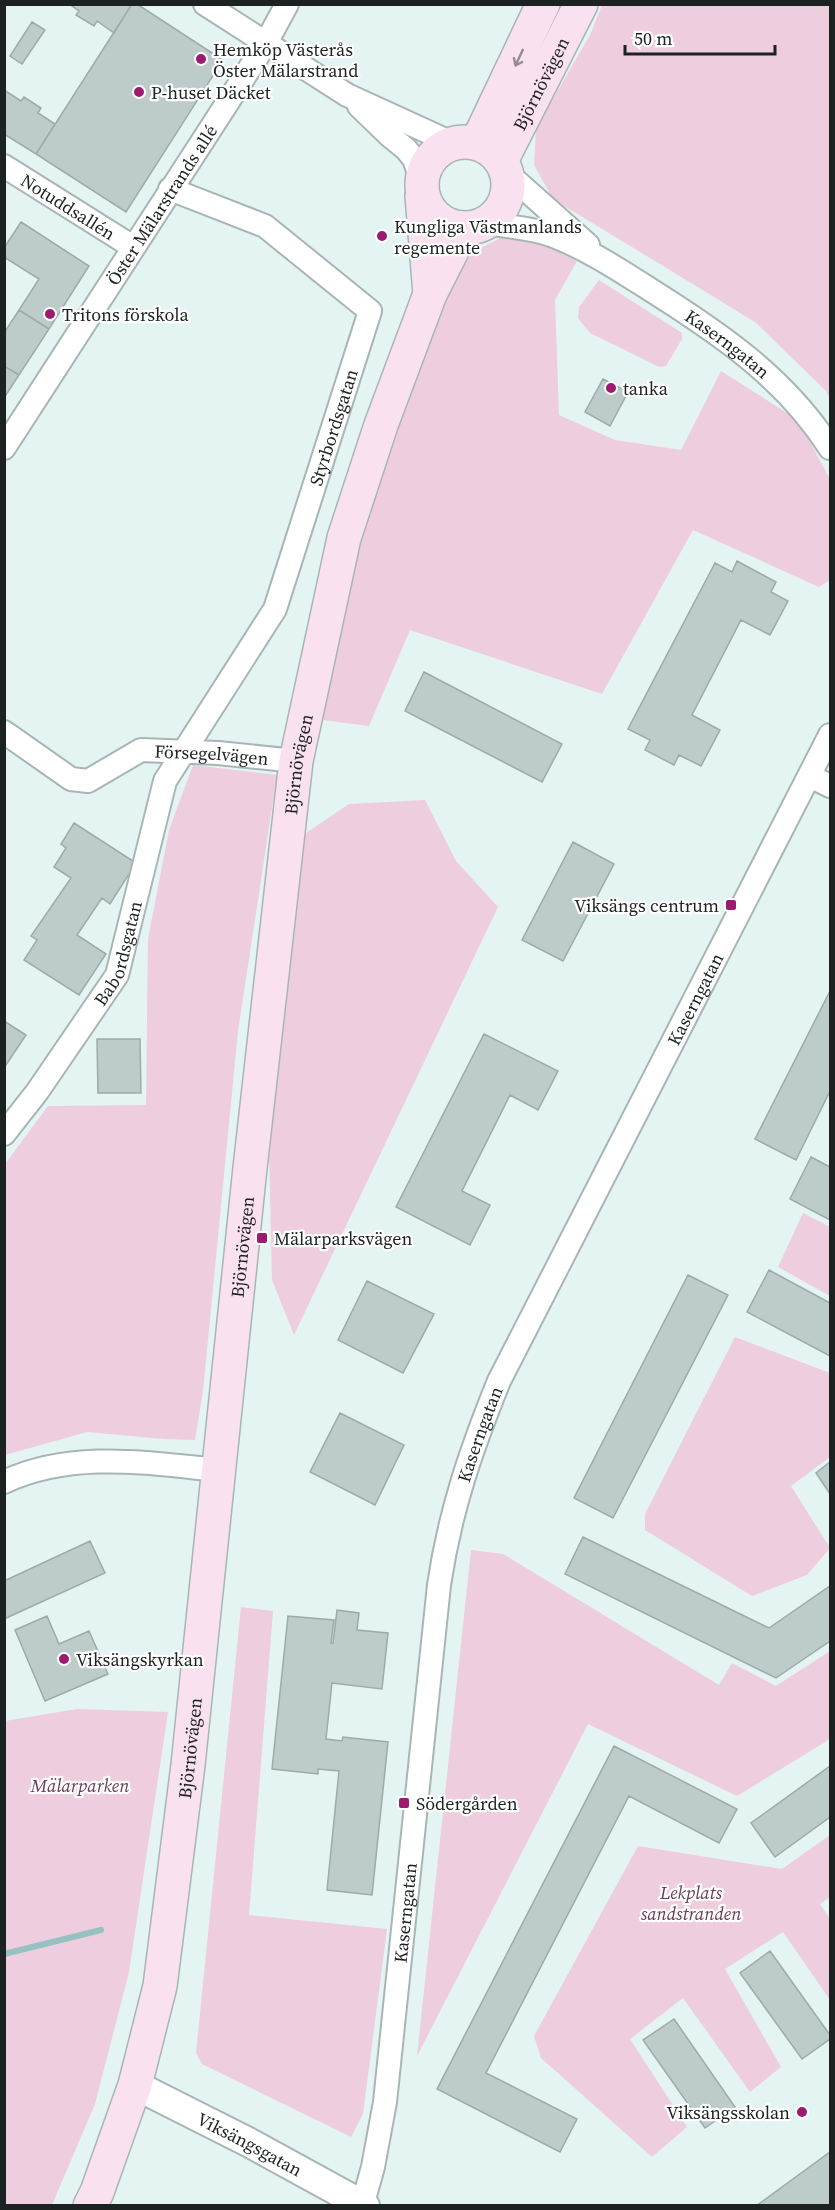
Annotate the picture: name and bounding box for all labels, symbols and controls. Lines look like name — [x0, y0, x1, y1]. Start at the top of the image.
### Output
scale bar — [625, 18, 775, 56]
text: 50 m — [634, 26, 672, 51]
street label: Björnövägen — [506, 32, 575, 134]
place label: Hemköp Västerås Öster Mälarstrand — [213, 37, 358, 83]
one-way arrow — [512, 48, 524, 66]
marker: Hemköp Västerås Öster Mälarstrand — [194, 52, 208, 66]
place label: P-huset Däcket — [151, 80, 271, 105]
marker: P-huset Däcket — [132, 85, 146, 99]
street label: Öster Mälarstrands allé — [100, 119, 223, 290]
street label: Notuddsallén — [16, 167, 120, 246]
place label: Kungliga Västmanlands regemente — [394, 214, 582, 260]
marker: Kungliga Västmanlands regemente — [375, 229, 389, 243]
place label: Tritons förskola — [62, 302, 189, 327]
street label: Kaserngatan — [680, 303, 776, 384]
marker: Tritons förskola — [43, 307, 57, 321]
street label: Styrbordsgatan — [303, 366, 363, 489]
place label: tanka — [623, 376, 669, 401]
marker: tanka — [604, 381, 618, 395]
street label: Björnövägen — [278, 711, 318, 816]
street label: Försegelvägen — [154, 738, 270, 771]
place label: Viksängs centrum — [574, 893, 719, 918]
street label: Babordsgatan — [87, 898, 147, 1010]
marker: Viksängs centrum — [724, 898, 738, 912]
street label: Kaserngatan — [661, 948, 729, 1049]
street label: Björnövägen — [224, 1195, 260, 1299]
place label: Mälarparksvägen — [274, 1226, 412, 1251]
marker: Mälarparksvägen — [255, 1231, 269, 1245]
street label: Kaserngatan — [451, 1382, 508, 1485]
place label: Viksängskyrkan — [76, 1647, 204, 1672]
marker: Viksängskyrkan — [57, 1652, 71, 1666]
street label: Björnövägen — [171, 1696, 207, 1800]
park label: Mälarparken — [30, 1773, 129, 1798]
place label: Södergården — [416, 1791, 518, 1816]
marker: Södergården — [397, 1796, 411, 1810]
street label: Kaserngatan — [387, 1861, 422, 1964]
park label: Lekplats sandstranden — [641, 1880, 741, 1926]
place label: Viksängsskolan — [666, 2100, 790, 2125]
marker: Viksängsskolan — [795, 2105, 809, 2119]
street label: Viksängsgatan — [193, 2106, 307, 2182]

